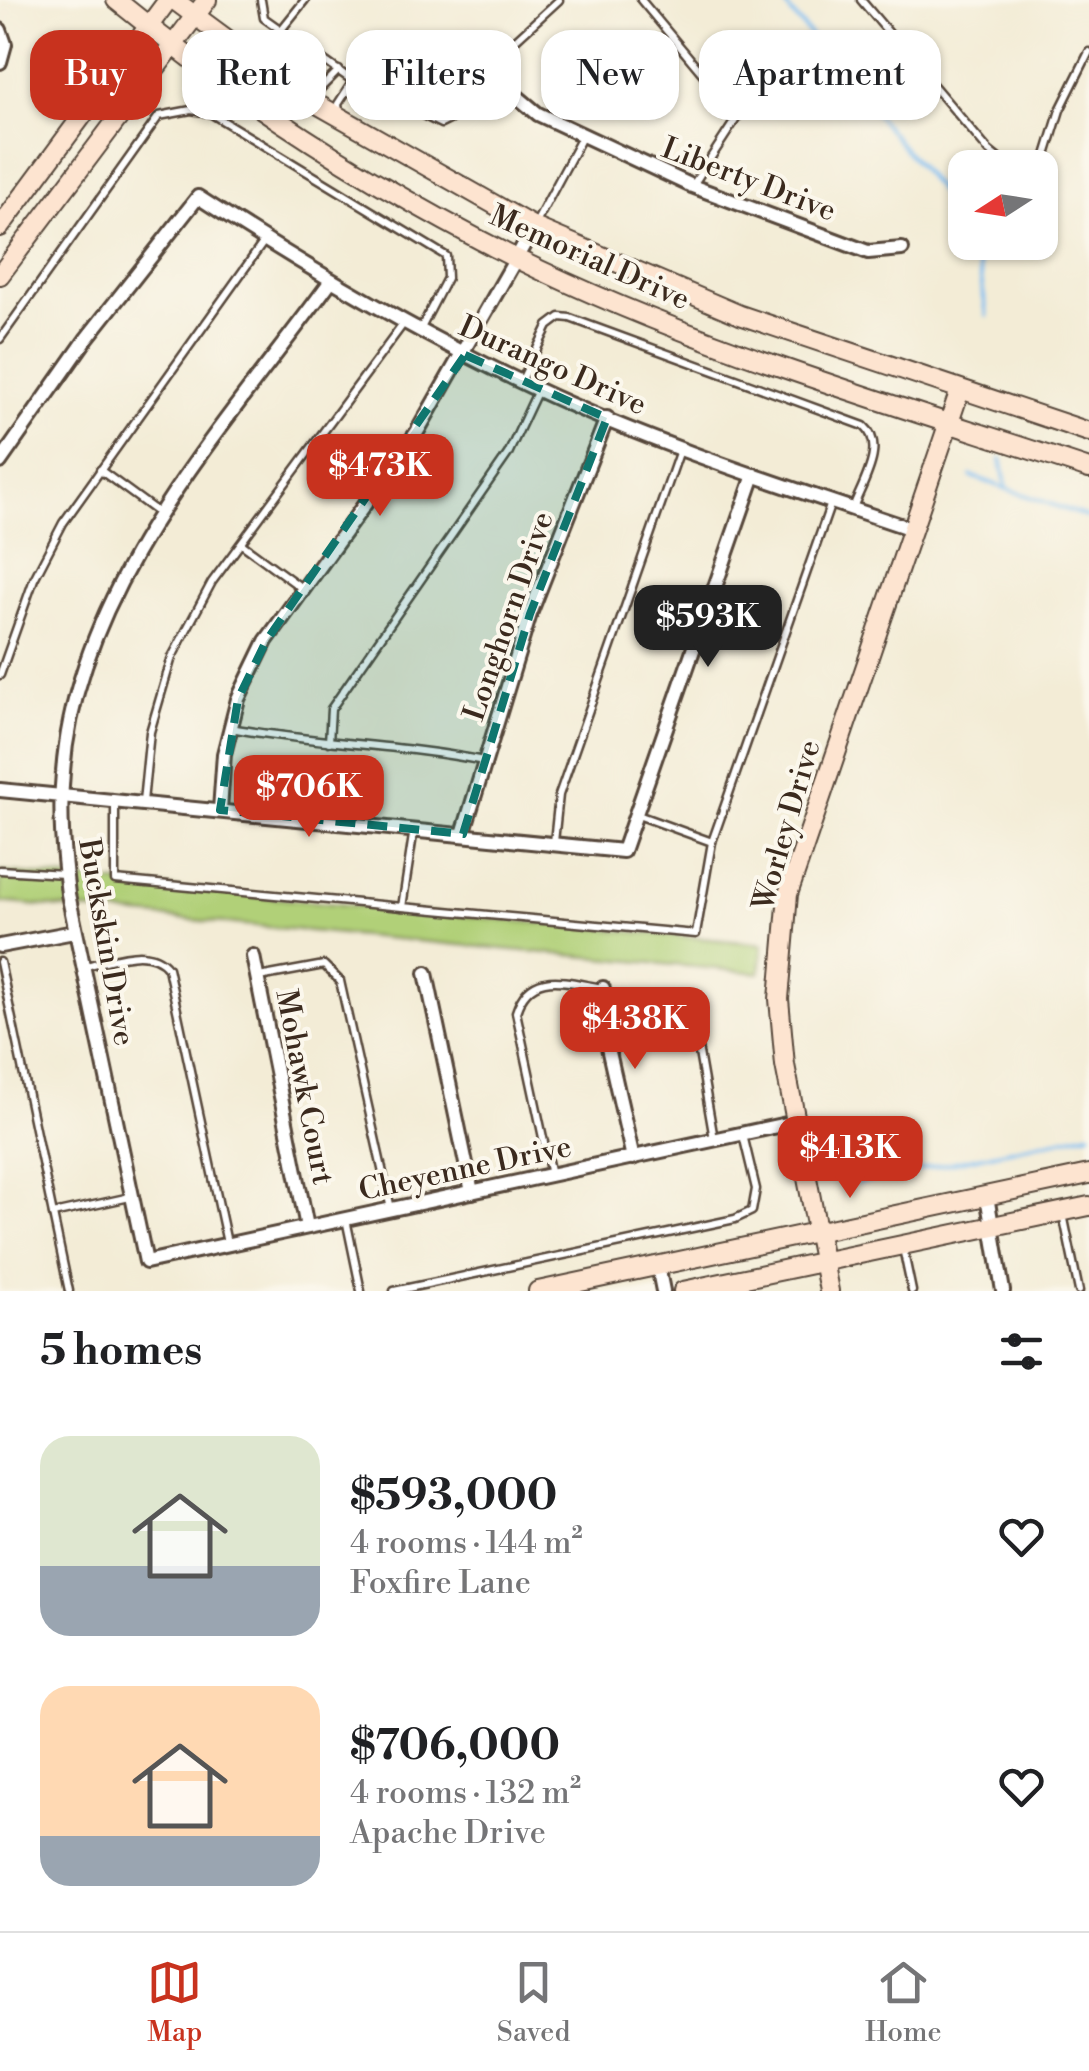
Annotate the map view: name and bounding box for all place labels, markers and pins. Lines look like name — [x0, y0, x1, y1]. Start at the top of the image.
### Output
pin: $473K — [310, 434, 450, 519]
pin: $593K — [638, 585, 778, 670]
pin: $706K — [239, 755, 379, 840]
pin: $438K — [565, 987, 705, 1072]
pin: $413K — [780, 1116, 920, 1201]

